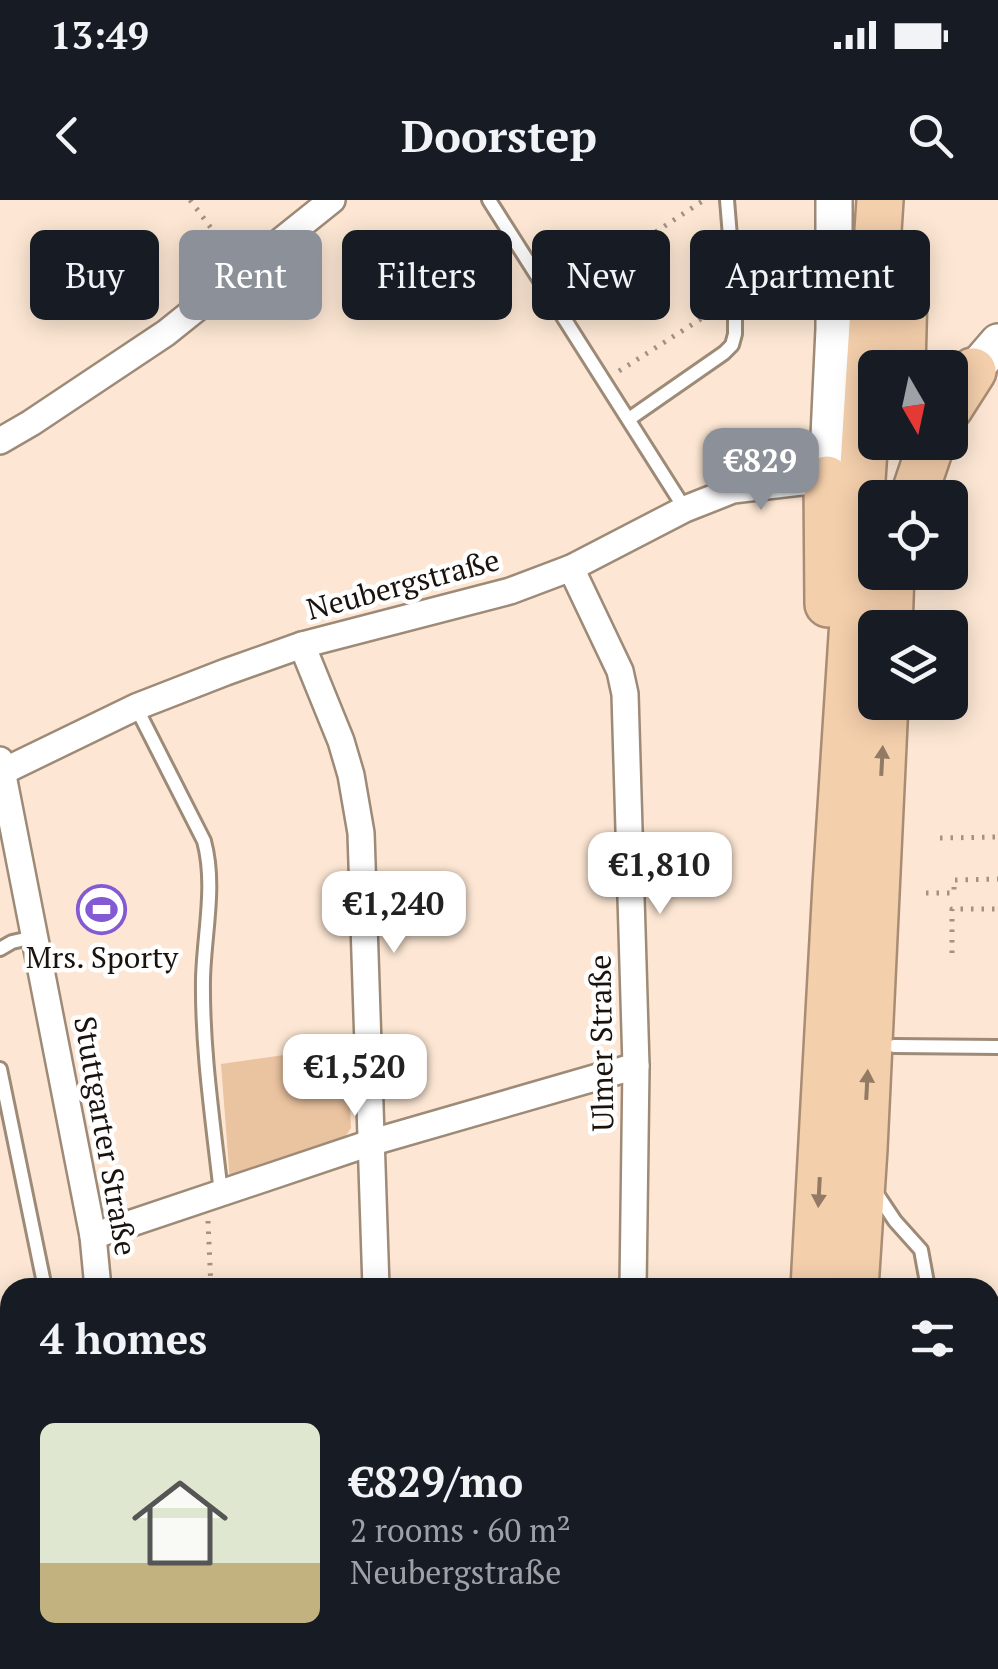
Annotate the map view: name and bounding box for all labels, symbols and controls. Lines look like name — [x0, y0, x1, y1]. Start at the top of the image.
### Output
text: 13:49 — [50, 10, 149, 60]
text: Doorstep — [401, 105, 597, 165]
icon: back — [40, 108, 95, 163]
icon: search — [903, 108, 958, 163]
chip: Buy — [30, 230, 159, 320]
chip: Rent — [179, 230, 322, 320]
chip: Filters — [342, 230, 512, 320]
chip: New — [532, 230, 670, 320]
chip: Apartment — [690, 230, 930, 320]
north arrow — [858, 350, 968, 460]
map controls — [858, 350, 968, 720]
pin: €829 — [702, 428, 820, 513]
text: €829 — [725, 439, 797, 481]
button: locate — [858, 480, 968, 590]
street label: Neubergstraße — [302, 539, 504, 629]
button: layers — [858, 610, 968, 720]
one-way arrow — [875, 744, 891, 776]
pin: €1,810 — [579, 832, 741, 917]
text: €1,810 — [610, 843, 710, 885]
pin: €1,240 — [313, 871, 475, 956]
text: €1,240 — [344, 882, 444, 924]
sports icon: Mrs. Sporty — [76, 883, 128, 935]
place label: Mrs. Sporty — [26, 937, 179, 977]
street label: Ulmer Straße — [579, 954, 623, 1132]
street label: Stuttgarter Straße — [65, 1013, 147, 1259]
pin: €1,520 — [274, 1034, 436, 1119]
text: €1,520 — [305, 1045, 405, 1087]
one-way arrow — [859, 1069, 875, 1101]
one-way arrow — [811, 1177, 827, 1209]
text: 4 homes — [40, 1310, 207, 1366]
icon: filters — [905, 1311, 960, 1366]
text: €829/mo — [350, 1453, 523, 1509]
icon: home — [120, 1463, 240, 1583]
text: 2 rooms · 60 m² — [350, 1509, 571, 1551]
text: Neubergstraße — [350, 1551, 561, 1593]

